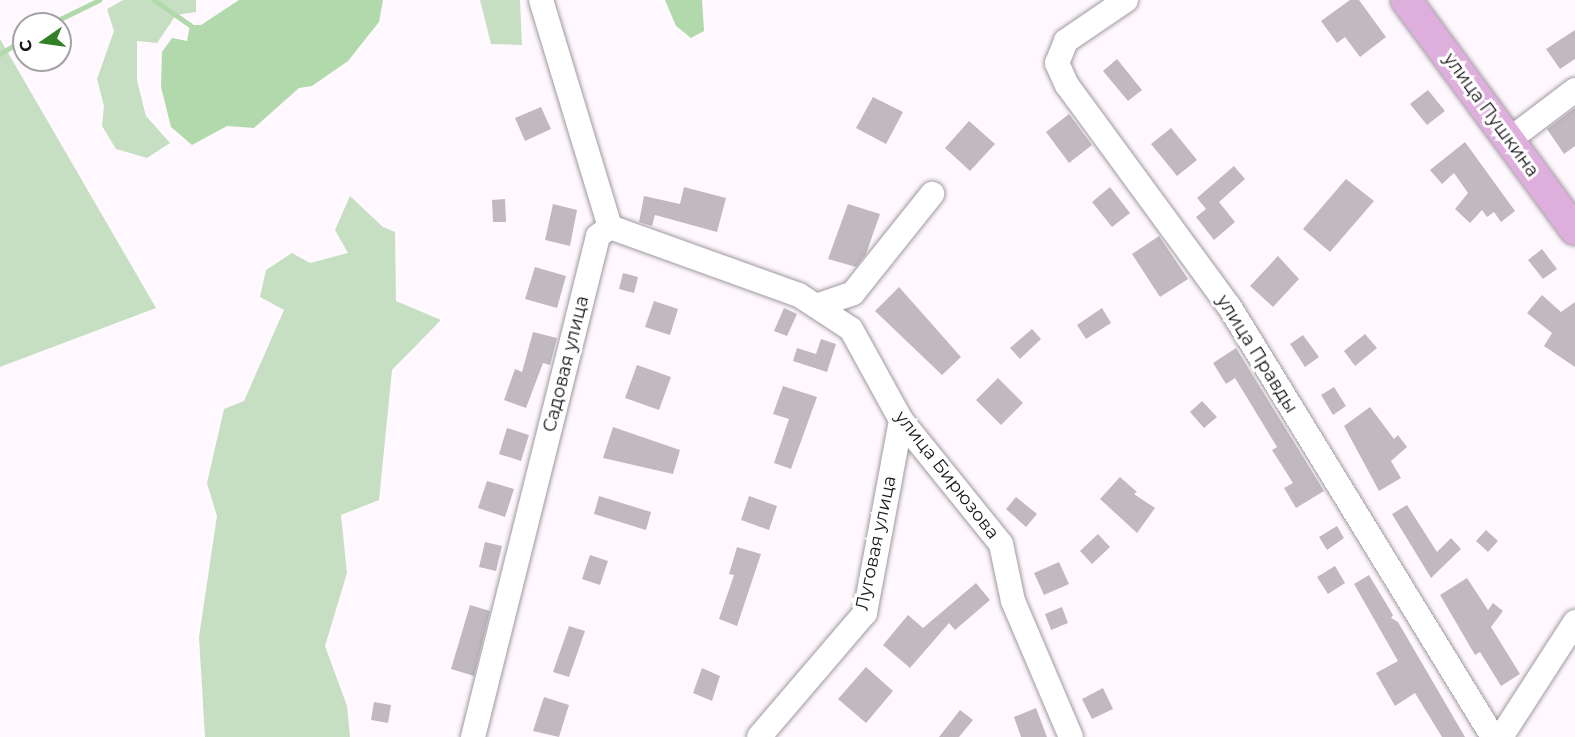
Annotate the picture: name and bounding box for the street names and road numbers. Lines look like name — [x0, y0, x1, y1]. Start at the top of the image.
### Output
street label: улица Пушкина — [1439, 49, 1543, 181]
street label: улица Правды — [1212, 291, 1302, 417]
street label: Садовая улица — [539, 294, 593, 434]
street label: улица Бирюзова — [890, 407, 1004, 543]
street label: Луговая улица — [851, 474, 901, 612]

